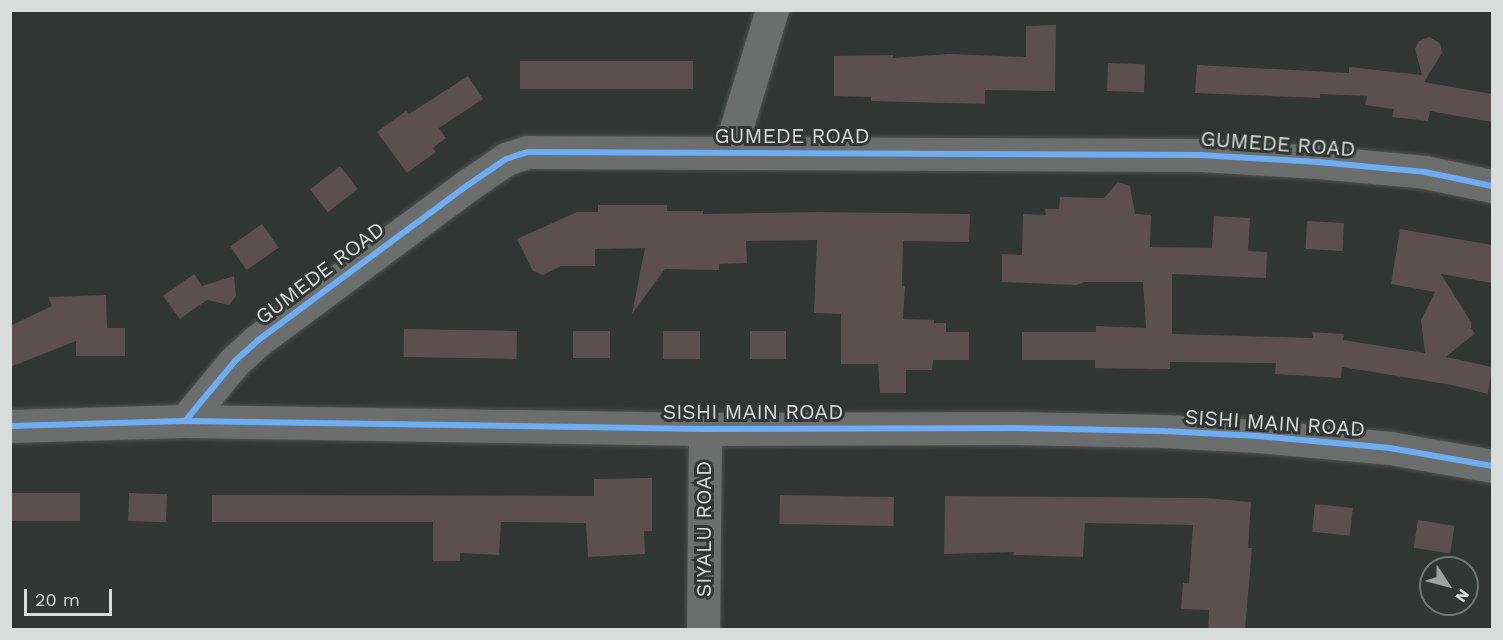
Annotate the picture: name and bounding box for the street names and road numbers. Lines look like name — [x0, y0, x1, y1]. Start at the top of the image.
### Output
street label: GUMEDE ROAD — [714, 123, 870, 149]
street label: GUMEDE ROAD — [1200, 126, 1356, 162]
street label: GUMEDE ROAD — [250, 216, 390, 330]
street label: SISHI MAIN ROAD — [663, 399, 843, 425]
street label: SISHI MAIN ROAD — [1184, 404, 1366, 442]
street label: SIYALU ROAD — [691, 461, 717, 597]

